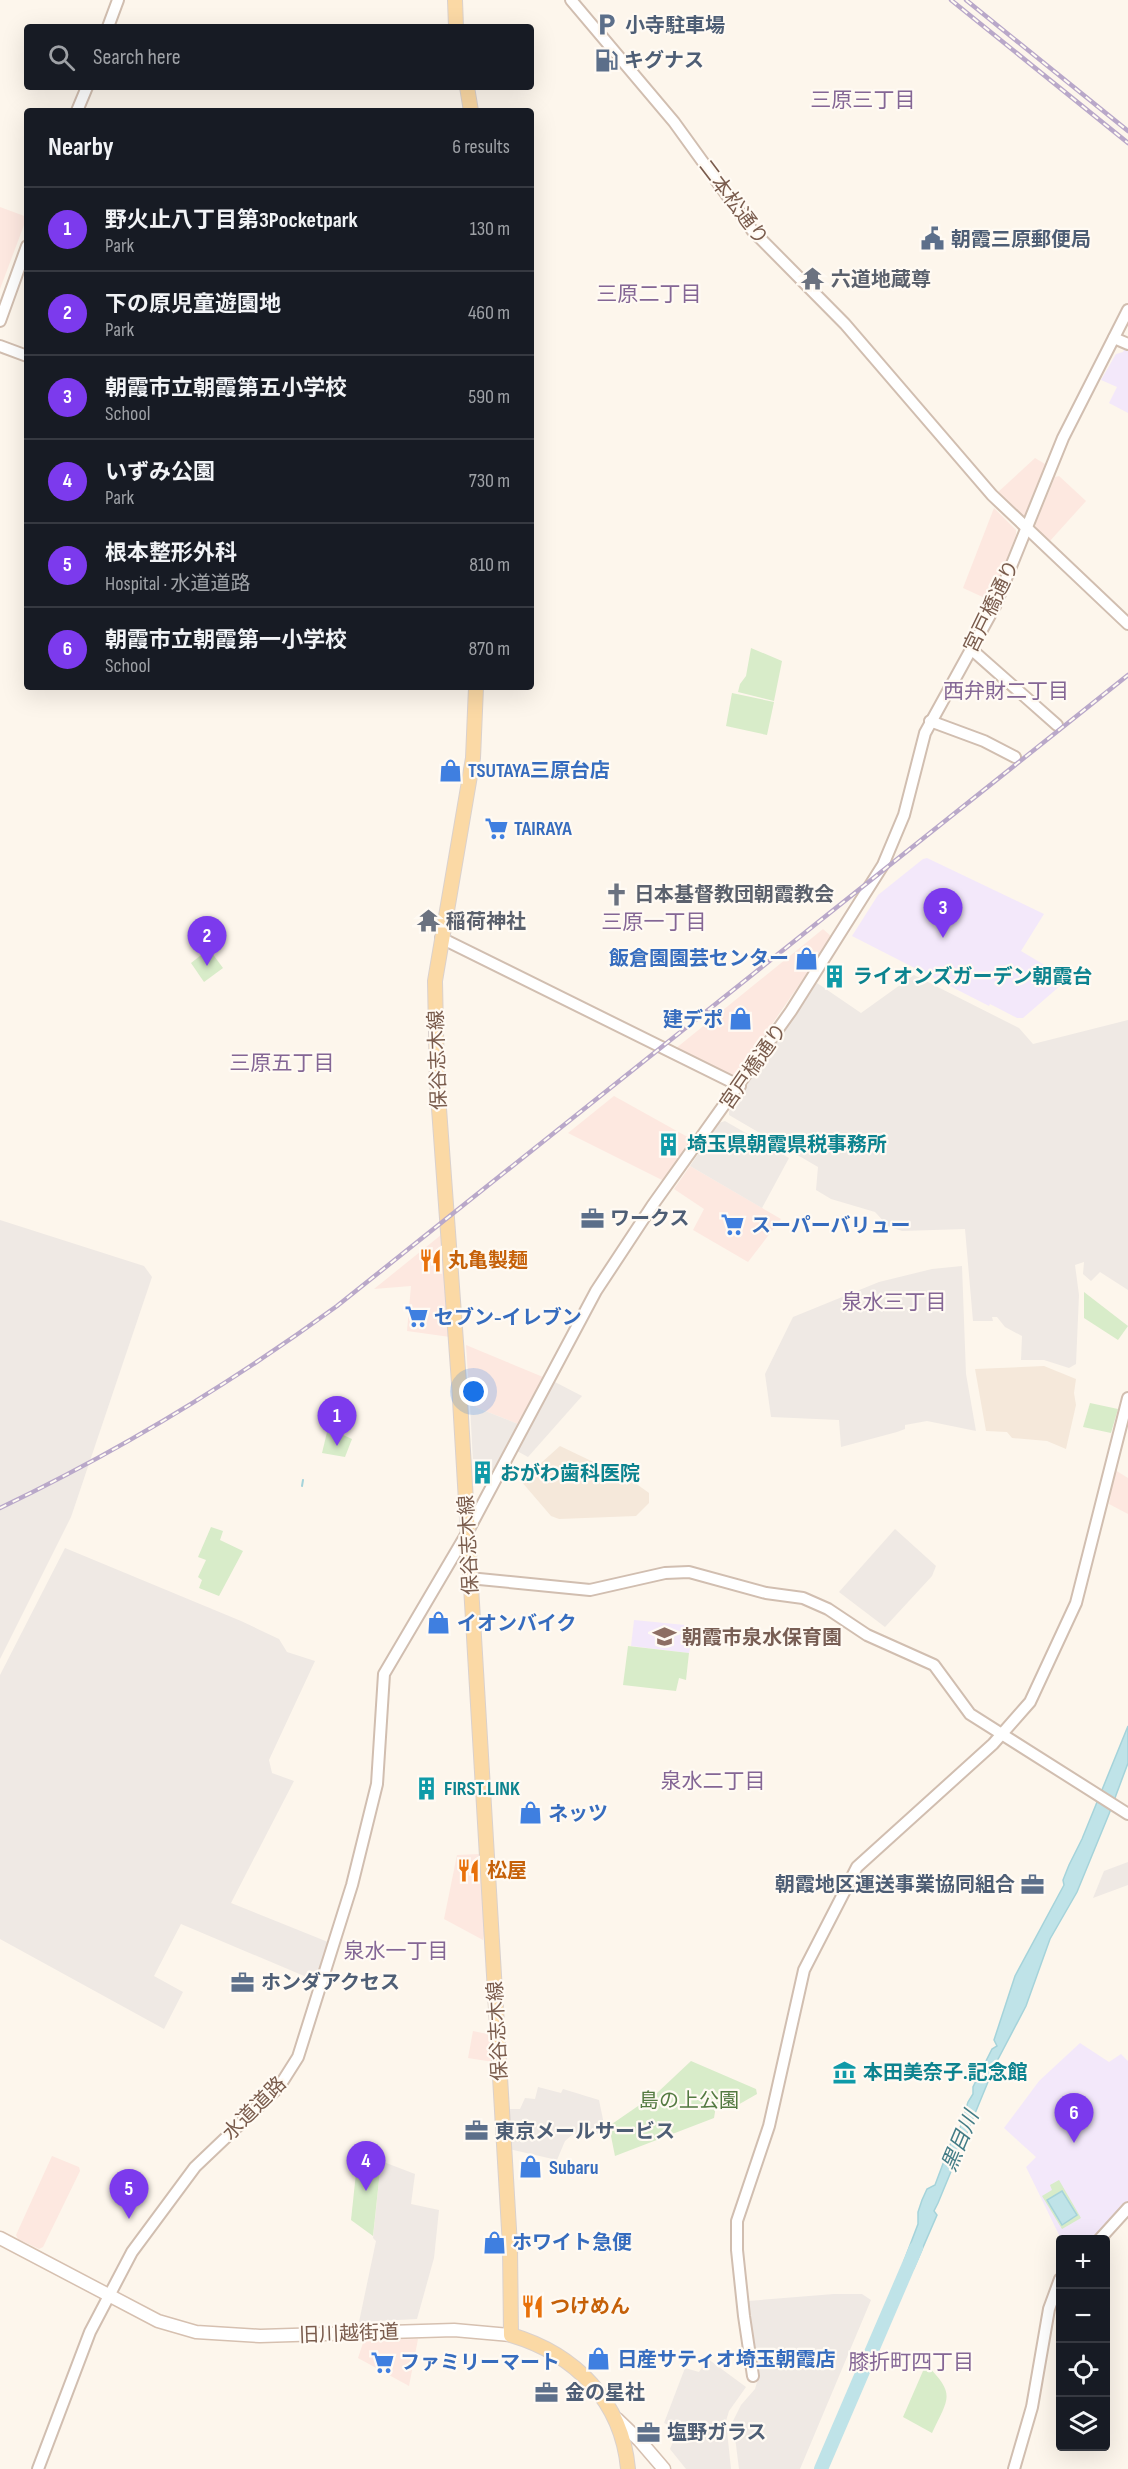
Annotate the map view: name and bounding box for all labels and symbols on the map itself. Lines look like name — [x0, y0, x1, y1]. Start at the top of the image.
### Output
parking icon: 小寺駐車場 — [594, 12, 620, 38]
place label: 小寺駐車場 — [625, 14, 725, 38]
fuel station icon: キグナス — [593, 47, 619, 73]
place label: キグナス — [624, 49, 704, 73]
district label: 三原三丁目 — [811, 88, 916, 113]
street label: 二本松通り — [694, 155, 773, 250]
public building icon: 朝霞三原郵便局 — [920, 226, 946, 252]
place label: 朝霞三原郵便局 — [951, 228, 1091, 252]
temple icon: 六道地蔵尊 — [800, 266, 826, 292]
place label: 六道地蔵尊 — [831, 268, 931, 292]
district label: 三原二丁目 — [597, 282, 702, 307]
street label: 宮戸橋通り — [959, 556, 1025, 657]
district label: 西弁財二丁目 — [943, 679, 1069, 704]
shop icon: TSUTAYA三原台店 — [437, 757, 463, 783]
place label: TSUTAYA三原台店 — [468, 759, 610, 783]
supermarket icon: TAIRAYA — [483, 815, 509, 841]
place label: TAIRAYA — [514, 817, 572, 841]
church icon: 日本基督教団朝霞教会 — [603, 881, 629, 907]
place label: 日本基督教団朝霞教会 — [634, 883, 834, 907]
pin: 3 — [924, 888, 962, 938]
temple icon: 稲荷神社 — [415, 908, 441, 934]
place label: 稲荷神社 — [446, 910, 526, 934]
district label: 三原一丁目 — [602, 910, 707, 935]
pin: 2 — [188, 916, 226, 966]
shop icon: 飯倉園園芸センター — [794, 945, 820, 971]
place label: 飯倉園園芸センター — [609, 947, 789, 971]
building icon: ライオンズガーデン朝霞台 — [822, 963, 848, 989]
place label: ライオンズガーデン朝霞台 — [853, 965, 1093, 989]
shop icon: 建デポ — [728, 1006, 754, 1032]
place label: 建デポ — [663, 1008, 723, 1032]
street label: 保谷志木線 — [424, 1010, 452, 1110]
street label: 宮戸橋通り — [715, 1019, 792, 1114]
district label: 三原五丁目 — [230, 1051, 335, 1076]
building icon: 埼玉県朝霞県税事務所 — [656, 1131, 682, 1157]
place label: 埼玉県朝霞県税事務所 — [687, 1133, 887, 1157]
office icon: ワークス — [579, 1205, 605, 1231]
place label: ワークス — [610, 1207, 689, 1231]
supermarket icon: スーパーバリュー — [720, 1212, 746, 1238]
place label: スーパーバリュー — [751, 1214, 911, 1238]
restaurant icon: 丸亀製麺 — [417, 1247, 443, 1273]
place label: 丸亀製麺 — [448, 1249, 528, 1273]
district label: 泉水三丁目 — [842, 1290, 947, 1315]
supermarket icon: セブン-イレブン — [403, 1304, 429, 1330]
place label: セブン-イレブン — [434, 1306, 582, 1330]
your location — [459, 1377, 488, 1406]
pin: 1 — [318, 1396, 356, 1446]
building icon: おがわ歯科医院 — [469, 1460, 495, 1486]
place label: おがわ歯科医院 — [500, 1462, 640, 1486]
street label: 保谷志木線 — [454, 1494, 484, 1596]
shop icon: イオンバイク — [426, 1610, 452, 1636]
place label: イオンバイク — [457, 1612, 577, 1636]
school or university icon: 朝霞市泉水保育園 — [651, 1624, 677, 1650]
place label: 朝霞市泉水保育園 — [682, 1626, 842, 1650]
district label: 泉水二丁目 — [661, 1769, 766, 1794]
building icon: FIRST.LINK — [413, 1775, 439, 1801]
place label: FIRST.LINK — [444, 1777, 520, 1801]
shop icon: ネッツ — [517, 1800, 543, 1826]
place label: ネッツ — [548, 1802, 608, 1826]
restaurant icon: 松屋 — [456, 1857, 482, 1883]
place label: 松屋 — [487, 1859, 527, 1883]
office icon: 朝霞地区運送事業協同組合 — [1020, 1871, 1046, 1897]
place label: 朝霞地区運送事業協同組合 — [775, 1873, 1015, 1897]
district label: 泉水一丁目 — [344, 1939, 449, 1964]
office icon: ホンダアクセス — [230, 1969, 256, 1995]
place label: ホンダアクセス — [261, 1971, 400, 1995]
street label: 保谷志木線 — [483, 1980, 513, 2082]
museum icon: 本田美奈子.記念館 — [832, 2059, 858, 2085]
place label: 本田美奈子.記念館 — [863, 2061, 1028, 2085]
street label: 水道道路 — [218, 2072, 291, 2145]
park label: 島の上公園 — [639, 2089, 739, 2113]
pin: 6 — [1054, 2094, 1094, 2143]
water label: 黒目川 — [937, 2105, 985, 2175]
office icon: 東京メールサービス — [464, 2118, 490, 2144]
place label: 東京メールサービス — [495, 2120, 675, 2144]
pin: 4 — [346, 2142, 386, 2191]
shop icon: Subaru — [518, 2154, 544, 2180]
place label: Subaru — [549, 2156, 599, 2180]
pin: 5 — [110, 2170, 148, 2219]
shop icon: ホワイト急便 — [481, 2229, 507, 2255]
place label: ホワイト急便 — [512, 2231, 632, 2255]
restaurant icon: つけめん — [519, 2293, 545, 2319]
place label: つけめん — [550, 2295, 630, 2319]
street label: 旧川越街道 — [299, 2320, 399, 2348]
shop icon: 日産サティオ埼玉朝霞店 — [586, 2346, 612, 2372]
place label: 日産サティオ埼玉朝霞店 — [617, 2348, 836, 2372]
supermarket icon: ファミリーマート — [369, 2349, 395, 2375]
district label: 膝折町四丁目 — [848, 2350, 974, 2375]
place label: ファミリーマート — [400, 2351, 560, 2375]
office icon: 金の星社 — [534, 2379, 560, 2405]
place label: 金の星社 — [565, 2381, 645, 2405]
office icon: 塩野ガラス — [636, 2419, 662, 2445]
place label: 塩野ガラス — [667, 2421, 767, 2445]

